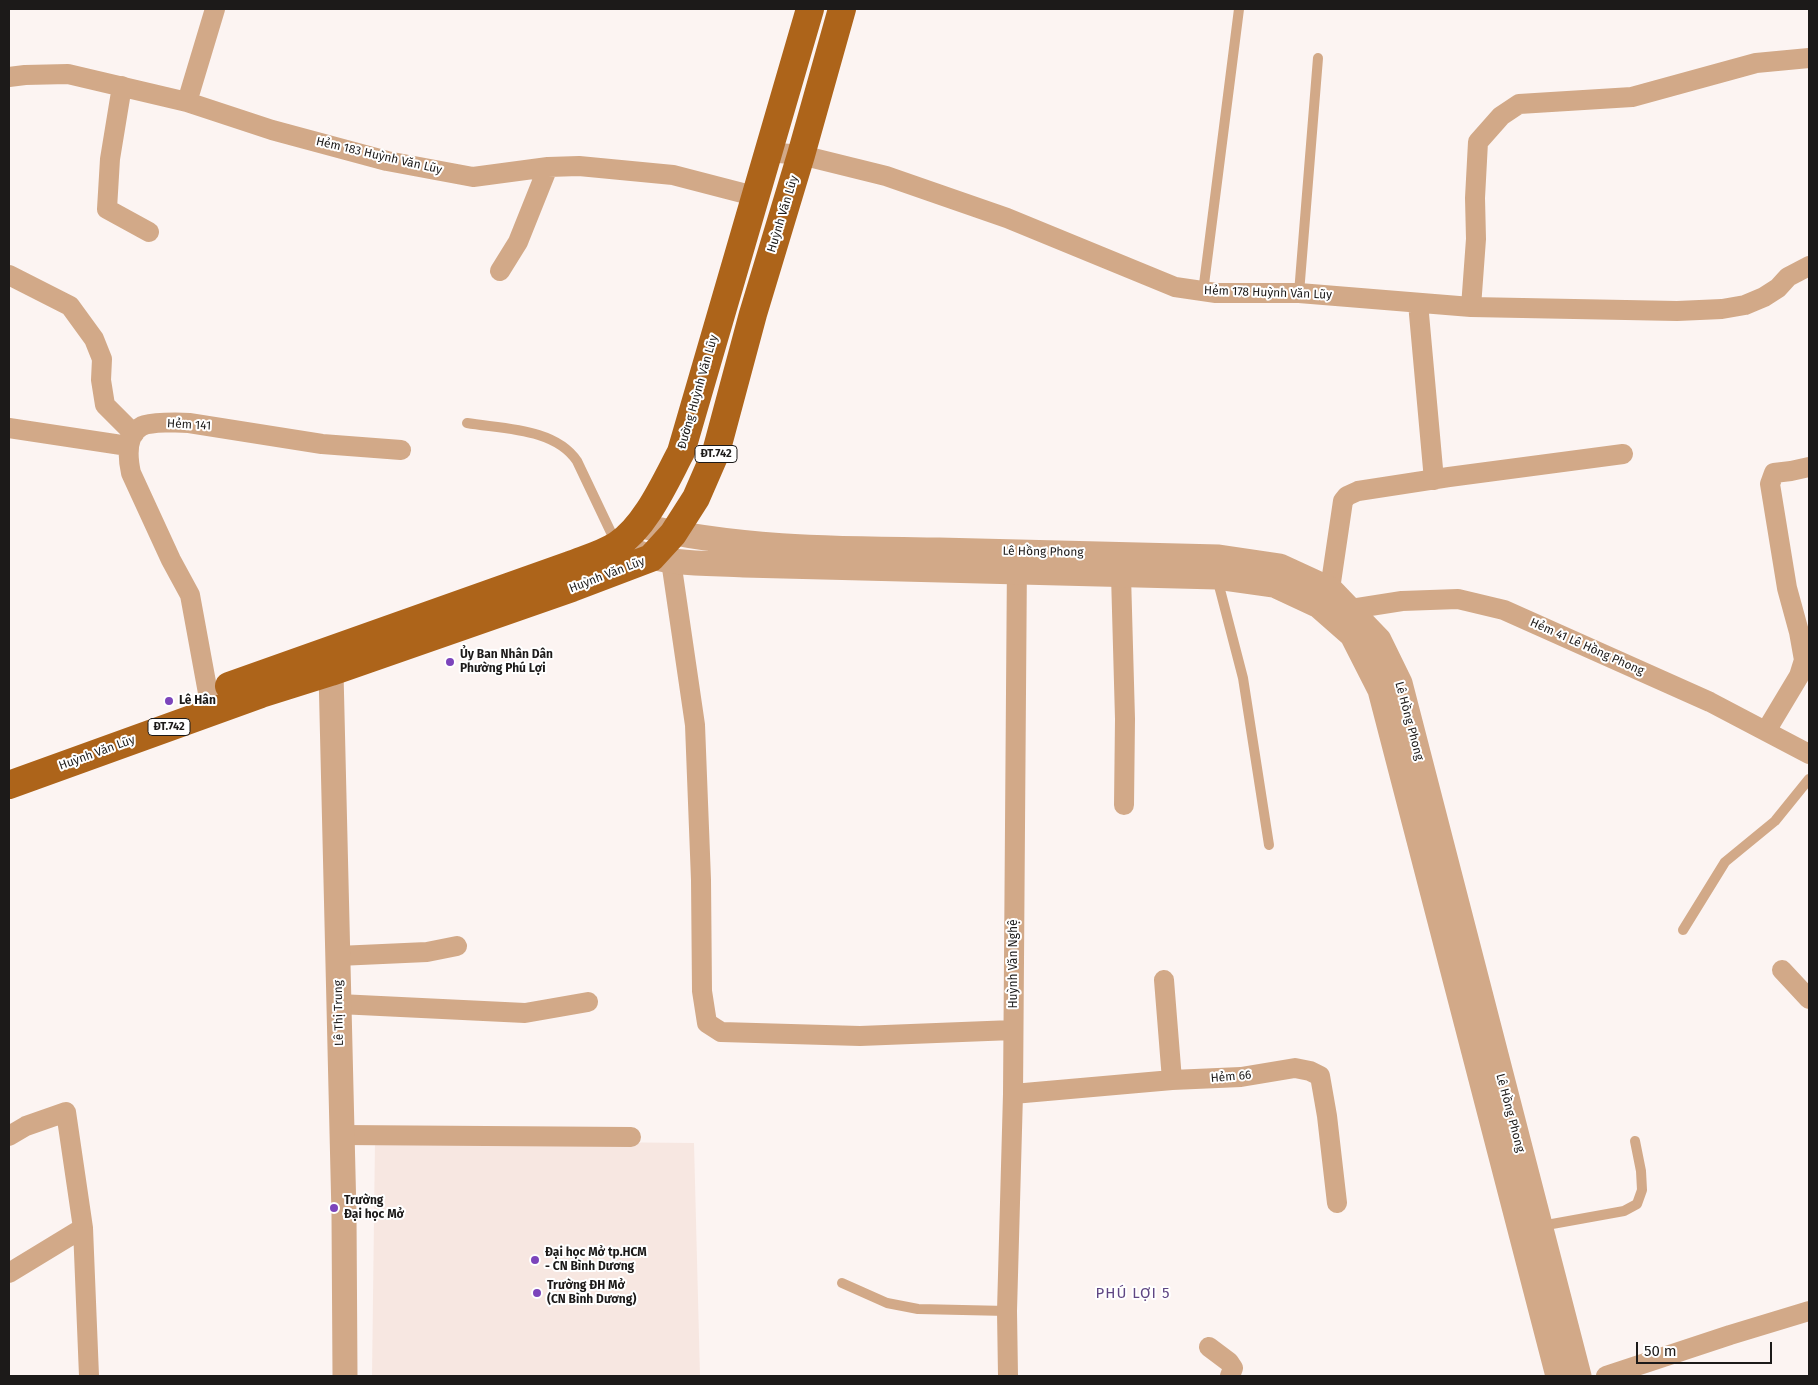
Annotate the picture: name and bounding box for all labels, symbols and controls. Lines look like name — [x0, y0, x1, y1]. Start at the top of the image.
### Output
street label: Hẻm 183 Huỳnh Văn Lũy — [315, 134, 443, 178]
street label: Huỳnh Văn Lũy — [764, 174, 802, 254]
street label: Hẻm 178 Huỳnh Văn Lũy — [1204, 284, 1332, 302]
street label: Đường Huỳnh Văn Lũy — [675, 333, 721, 451]
street label: Hẻm 141 — [167, 417, 211, 433]
road number: ĐT.742 — [695, 446, 737, 462]
street label: Lê Hồng Phong — [1002, 544, 1084, 560]
street label: Huỳnh Văn Lũy — [567, 554, 647, 596]
street label: Hẻm 41 Lê Hồng Phong — [1528, 615, 1646, 679]
place label: Ủy Ban Nhân Dân Phường Phú Lợi — [460, 648, 553, 676]
marker: Ủy Ban Nhân Dân Phường Phú Lợi — [444, 656, 456, 668]
street label: Lê Hồng Phong — [1392, 680, 1426, 762]
place label: Lê Hân — [179, 694, 216, 708]
marker: Lê Hân — [163, 695, 175, 707]
road number: ĐT.742 — [148, 719, 190, 736]
street label: Huỳnh Văn Lũy — [57, 733, 137, 773]
street label: Huỳnh Văn Nghệ — [1007, 919, 1021, 1009]
street label: Lê Thị Trung — [331, 980, 347, 1046]
street label: Hẻm 66 — [1210, 1068, 1252, 1086]
street label: Lê Hồng Phong — [1493, 1072, 1527, 1154]
place label: Trường Đại học Mở — [344, 1194, 404, 1222]
marker: Trường Đại học Mở — [328, 1202, 340, 1214]
place label: Đại học Mở tp.HCM - CN Bình Dương — [545, 1246, 647, 1274]
marker: Đại học Mở tp.HCM - CN Bình Dương — [529, 1254, 541, 1266]
place label: Trường ĐH Mở (CN Bình Dương) — [547, 1279, 636, 1307]
district label: PHÚ LỢI 5 — [1094, 1285, 1172, 1303]
marker: Trường ĐH Mở (CN Bình Dương) — [531, 1287, 543, 1299]
scale bar — [1638, 1332, 1774, 1364]
text: 50 m — [1644, 1342, 1677, 1360]

